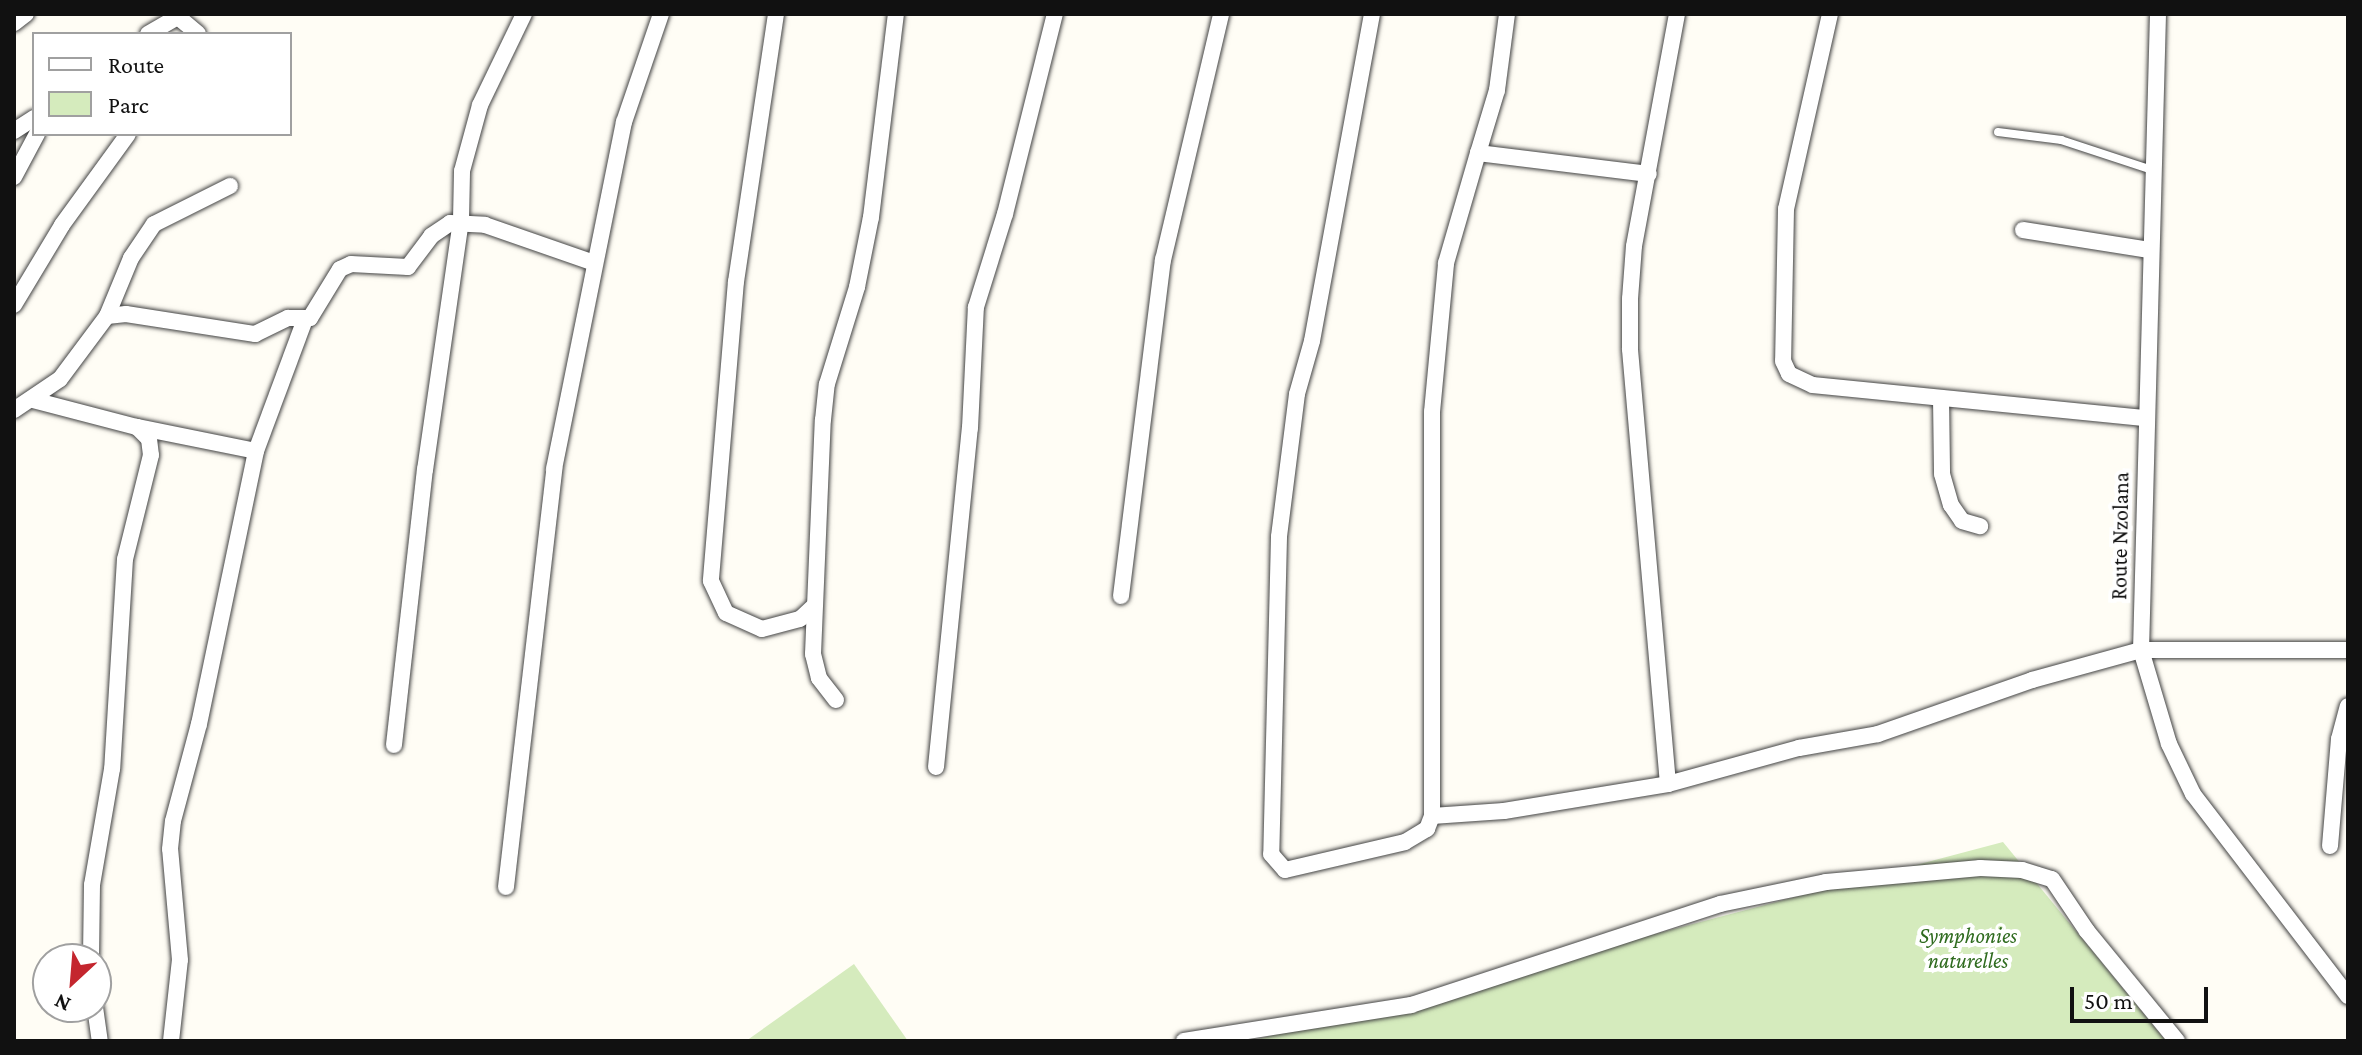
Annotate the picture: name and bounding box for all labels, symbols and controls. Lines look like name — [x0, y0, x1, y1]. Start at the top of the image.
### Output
legend — [32, 32, 292, 136]
text: Route — [108, 51, 164, 78]
text: Parc — [108, 91, 149, 118]
street label: Route Nzolana — [2106, 472, 2134, 600]
park label: Symphonies naturelles — [1919, 922, 2017, 974]
north arrow — [32, 943, 112, 1023]
scale bar — [2074, 971, 2212, 1021]
text: 50 m — [2084, 987, 2133, 1014]
text: N — [50, 989, 74, 1018]

